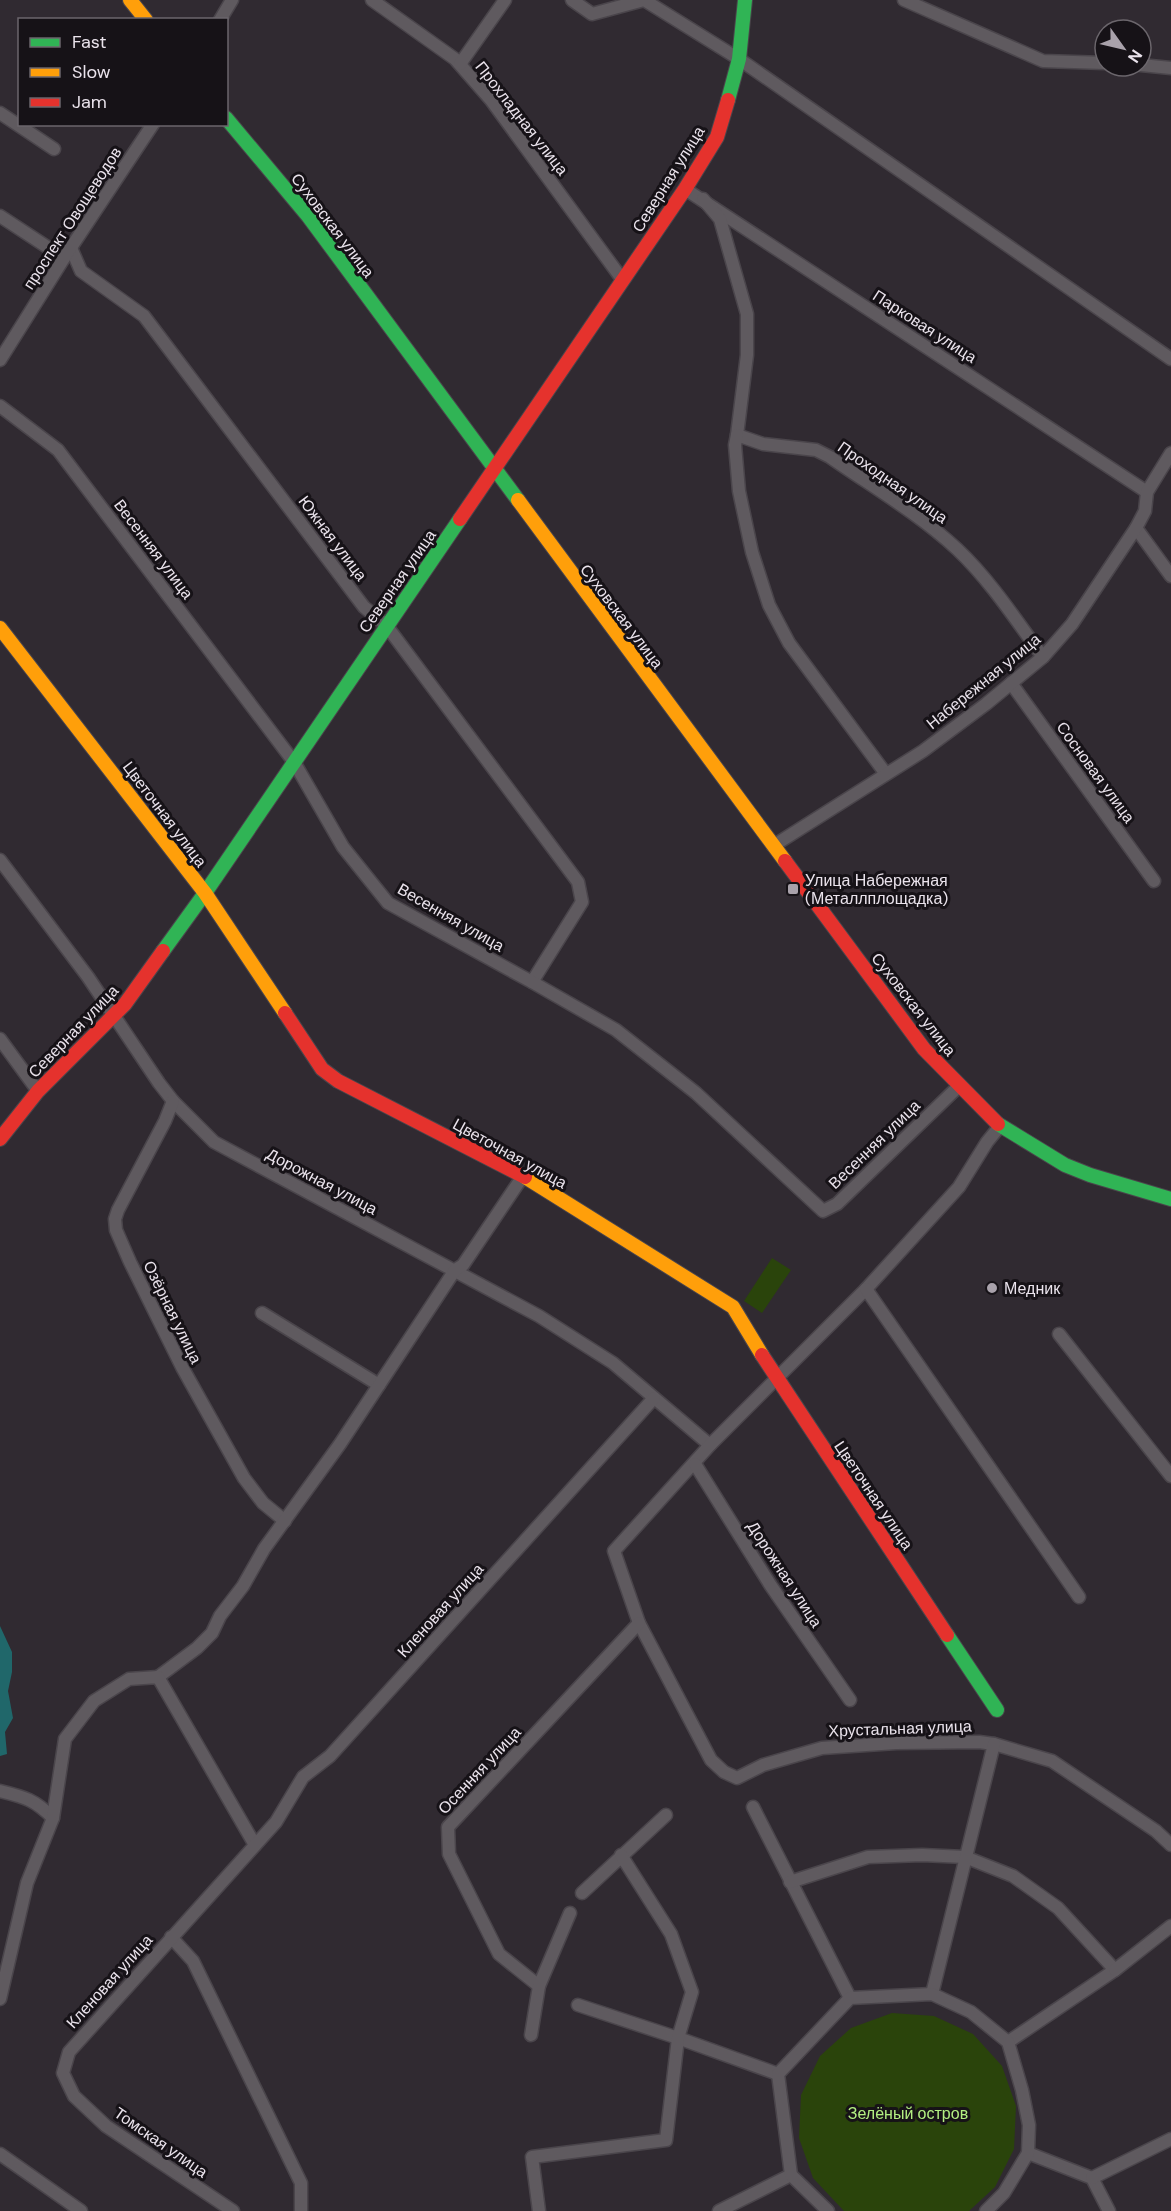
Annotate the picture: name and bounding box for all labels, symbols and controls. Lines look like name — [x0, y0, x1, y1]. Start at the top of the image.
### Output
legend — [18, 18, 228, 126]
north arrow — [1093, 18, 1153, 78]
text: Fast — [72, 30, 107, 54]
text: N — [1123, 45, 1147, 67]
street label: Прохладная улица — [470, 57, 573, 180]
text: Slow — [72, 60, 111, 84]
text: Jam — [72, 90, 107, 114]
street label: Северная улица — [627, 122, 709, 236]
street label: проспект Овощеводов — [18, 143, 126, 294]
street label: Суховская улица — [286, 169, 379, 282]
street label: Парковая улица — [869, 285, 981, 368]
street label: Проходная улица — [834, 437, 952, 528]
street label: Южная улица — [294, 491, 372, 585]
street label: Весенняя улица — [109, 495, 198, 603]
street label: Северная улица — [354, 526, 441, 637]
street label: Суховская улица — [575, 560, 668, 673]
street label: Набережная улица — [922, 629, 1045, 734]
street label: Сосновая улица — [1052, 717, 1140, 827]
street label: Цветочная улица — [118, 757, 211, 871]
place label: Улица Набережная (Металлплощадка) — [805, 870, 948, 909]
street label: Весенняя улица — [394, 878, 508, 957]
marker: Улица Набережная (Металлплощадка) — [786, 882, 800, 896]
street label: Суховская улица — [867, 948, 961, 1060]
street label: Северная улица — [24, 980, 123, 1082]
street label: Весенняя улица — [824, 1095, 925, 1193]
street label: Цветочная улица — [449, 1113, 571, 1194]
street label: Дорожная улица — [263, 1143, 381, 1220]
street label: Озёрная улица — [139, 1257, 207, 1367]
place label: Медник — [1004, 1278, 1061, 1299]
marker: Медник — [985, 1281, 999, 1295]
street label: Цветочная улица — [829, 1437, 918, 1554]
street label: Дорожная улица — [742, 1517, 827, 1632]
street label: Кленовая улица — [393, 1559, 488, 1662]
street label: Хрустальная улица — [828, 1715, 972, 1741]
street label: Осенняя улица — [433, 1722, 526, 1819]
street label: Кленовая улица — [62, 1930, 157, 2033]
street label: Томская улица — [110, 2102, 212, 2182]
park label: Зелёный остров — [848, 2103, 968, 2124]

